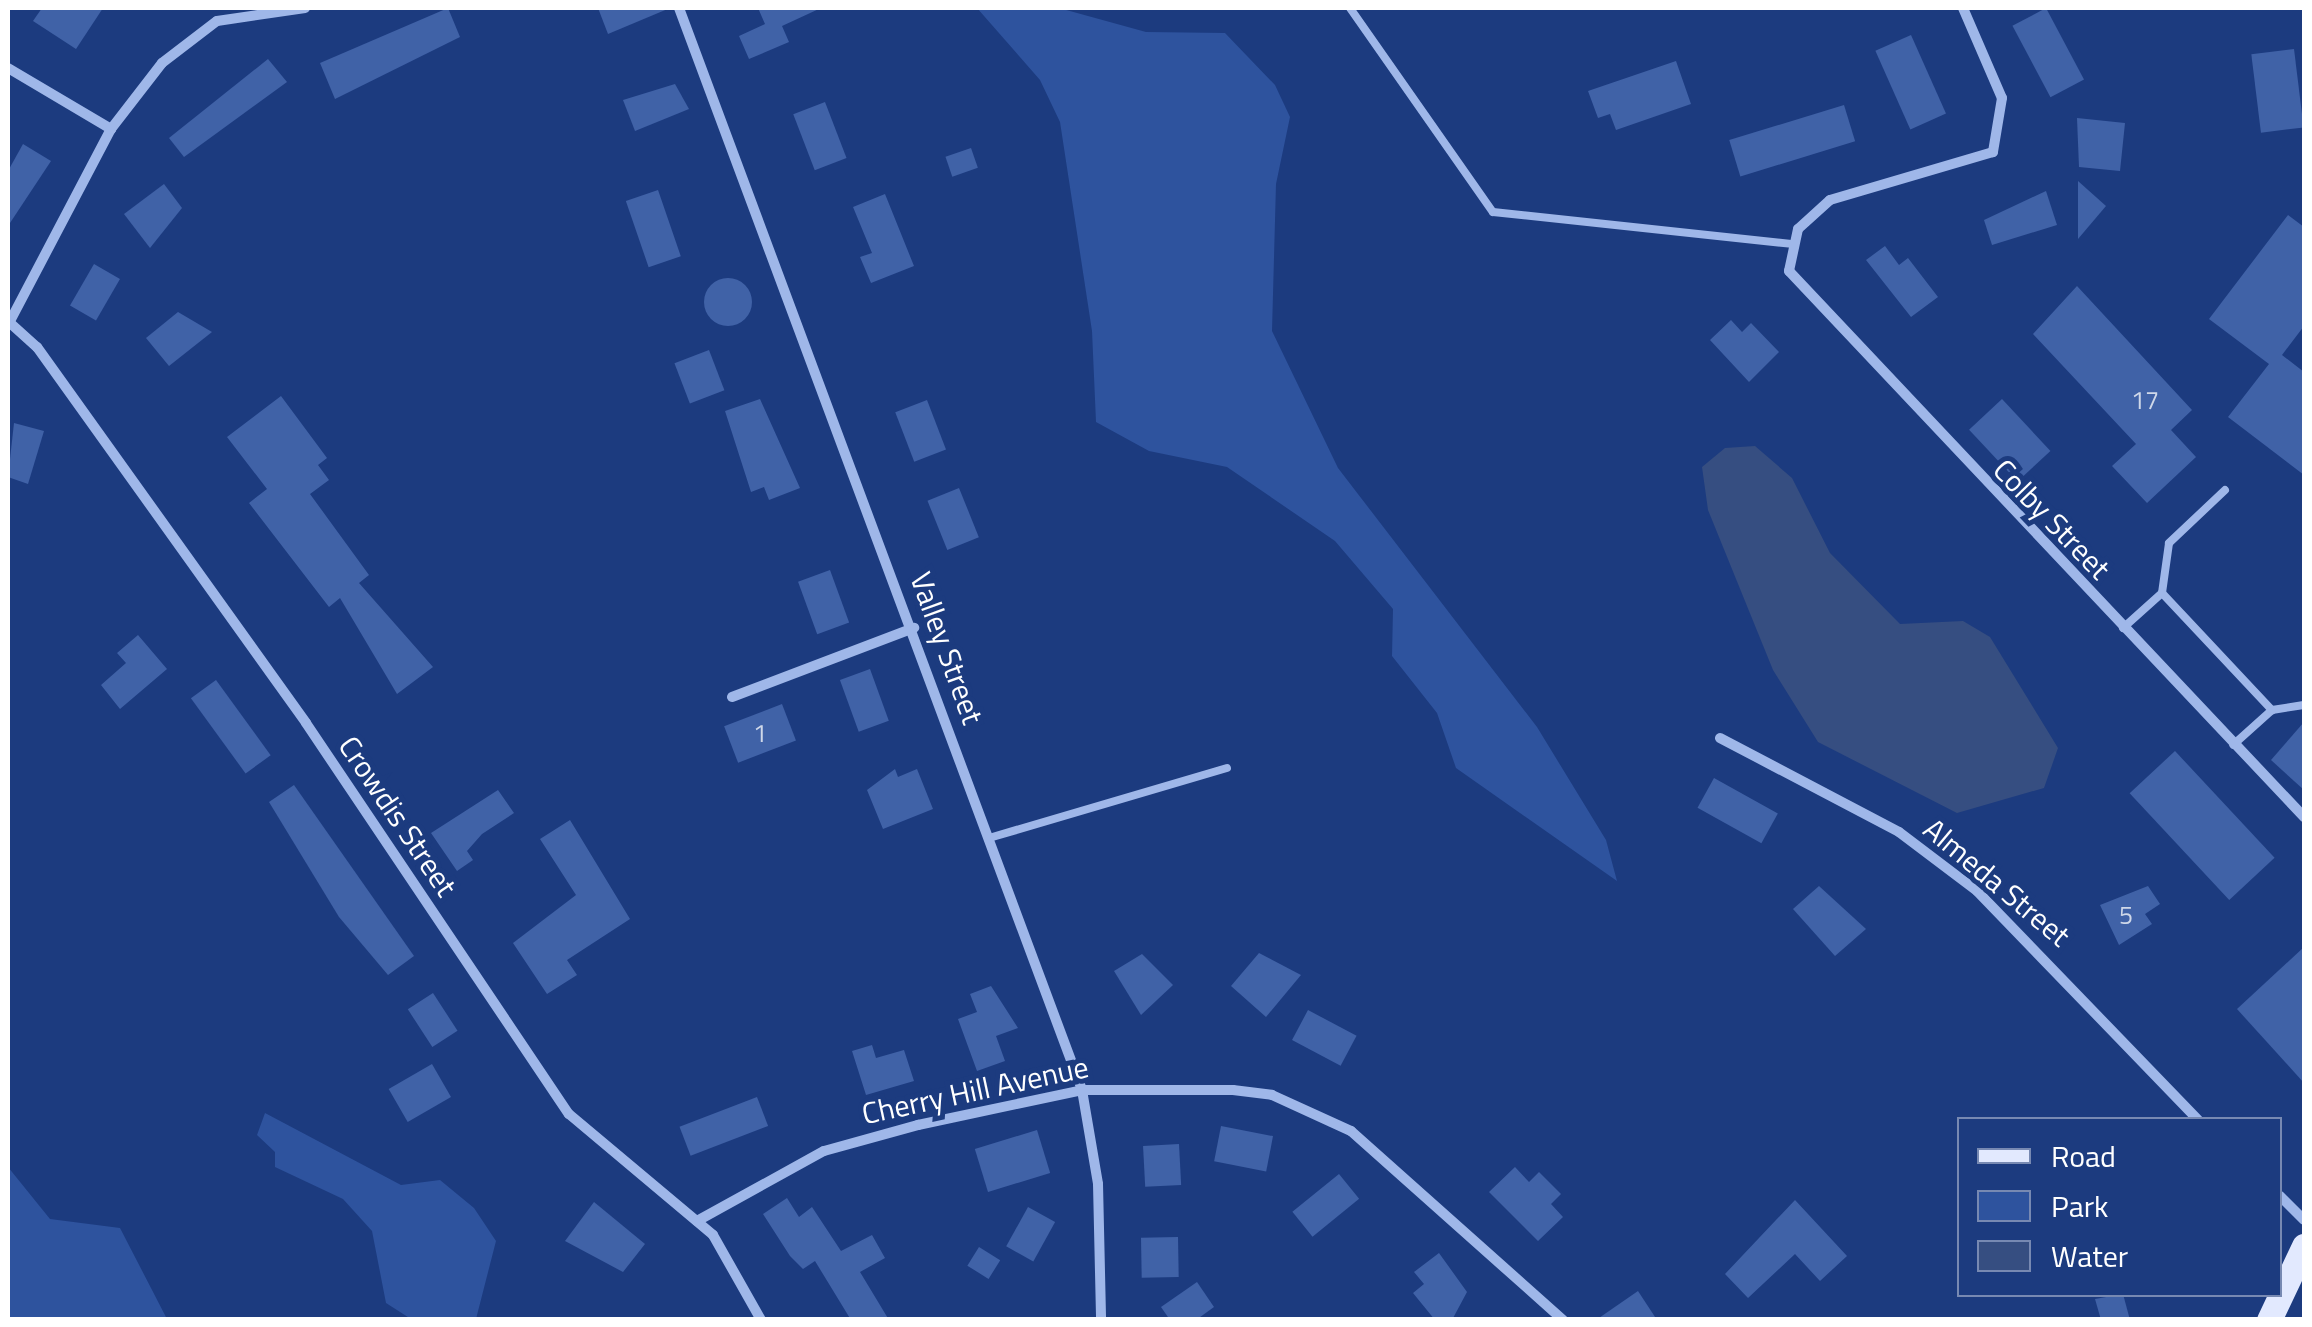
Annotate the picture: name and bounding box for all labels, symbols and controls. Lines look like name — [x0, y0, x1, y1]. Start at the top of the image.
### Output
house number: 17 — [2131, 385, 2159, 415]
street label: Colby Street — [1986, 452, 2118, 586]
street label: Valley Street — [903, 567, 991, 729]
house number: 1 — [753, 718, 767, 748]
street label: Crowdis Street — [331, 729, 465, 903]
street label: Almeda Street — [1917, 810, 2077, 954]
house number: 5 — [2119, 900, 2133, 930]
street label: Cherry Hill Avenue — [859, 1048, 1091, 1132]
legend — [1957, 1117, 2282, 1297]
text: Road — [2051, 1133, 2116, 1179]
text: Park — [2051, 1183, 2108, 1229]
text: Water — [2051, 1233, 2128, 1279]

